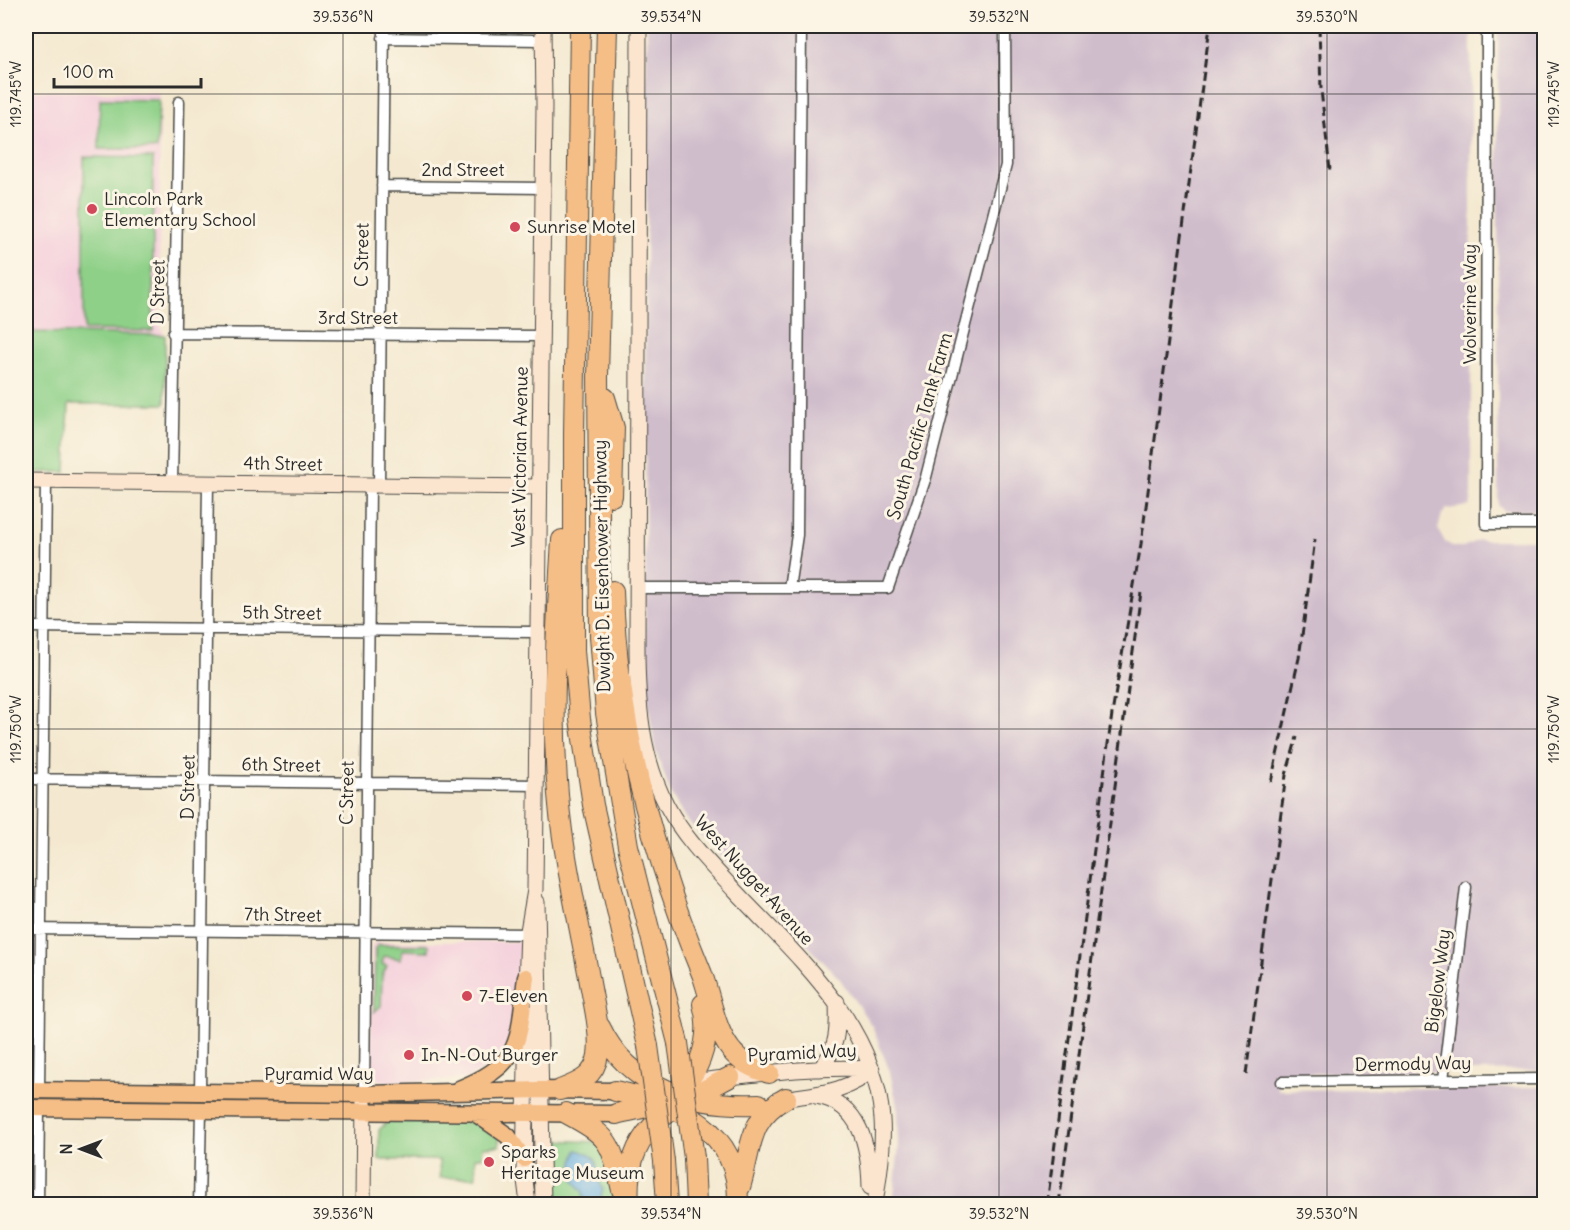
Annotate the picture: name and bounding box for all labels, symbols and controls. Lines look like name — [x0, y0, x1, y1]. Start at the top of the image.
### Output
text: 39.536°N — [312, 7, 374, 26]
text: 39.534°N — [640, 7, 702, 26]
text: 39.532°N — [969, 7, 1029, 26]
text: 39.530°N — [1296, 7, 1358, 26]
scale bar — [54, 51, 201, 89]
text: 119.745°W — [6, 60, 25, 127]
text: 100 m — [63, 60, 114, 83]
text: 119.745°W — [1544, 60, 1563, 127]
street label: 2nd Street — [421, 158, 505, 181]
place label: Lincoln Park Elementary School — [104, 187, 256, 231]
marker: Lincoln Park Elementary School — [85, 202, 99, 216]
place label: Sunrise Motel — [527, 215, 636, 238]
marker: Sunrise Motel — [508, 220, 522, 234]
street label: C Street — [349, 223, 374, 287]
street label: Wolverine Way — [1458, 244, 1481, 364]
street label: D Street — [145, 259, 170, 325]
street label: 3rd Street — [318, 306, 398, 329]
street label: South Pacific Tank Farm — [882, 329, 957, 522]
street label: West Victorian Avenue — [506, 366, 533, 548]
street label: Dwight D. Eisenhower Highway — [588, 439, 615, 693]
street label: 4th Street — [243, 451, 323, 476]
street label: 5th Street — [242, 600, 322, 625]
text: 119.750°W — [6, 695, 25, 763]
text: 119.750°W — [1544, 695, 1563, 763]
street label: 6th Street — [241, 752, 321, 777]
street label: D Street — [175, 754, 200, 820]
street label: C Street — [334, 761, 359, 825]
street label: West Nugget Avenue — [690, 810, 819, 949]
street label: 7th Street — [244, 902, 322, 927]
street label: Bigelow Way — [1420, 928, 1455, 1034]
place label: 7-Eleven — [479, 984, 548, 1007]
marker: 7-Eleven — [460, 989, 474, 1003]
street label: Pyramid Way — [747, 1038, 857, 1067]
place label: In-N-Out Burger — [421, 1043, 559, 1066]
marker: In-N-Out Burger — [402, 1048, 416, 1062]
street label: Dermody Way — [1354, 1051, 1472, 1076]
street label: Pyramid Way — [264, 1062, 374, 1085]
north arrow — [51, 1119, 111, 1179]
place label: Sparks Heritage Museum — [501, 1140, 645, 1184]
text: N — [56, 1143, 76, 1155]
marker: Sparks Heritage Museum — [482, 1155, 496, 1169]
text: 39.536°N — [312, 1204, 374, 1223]
text: 39.534°N — [640, 1204, 702, 1223]
text: 39.532°N — [969, 1204, 1029, 1223]
text: 39.530°N — [1296, 1204, 1358, 1223]

